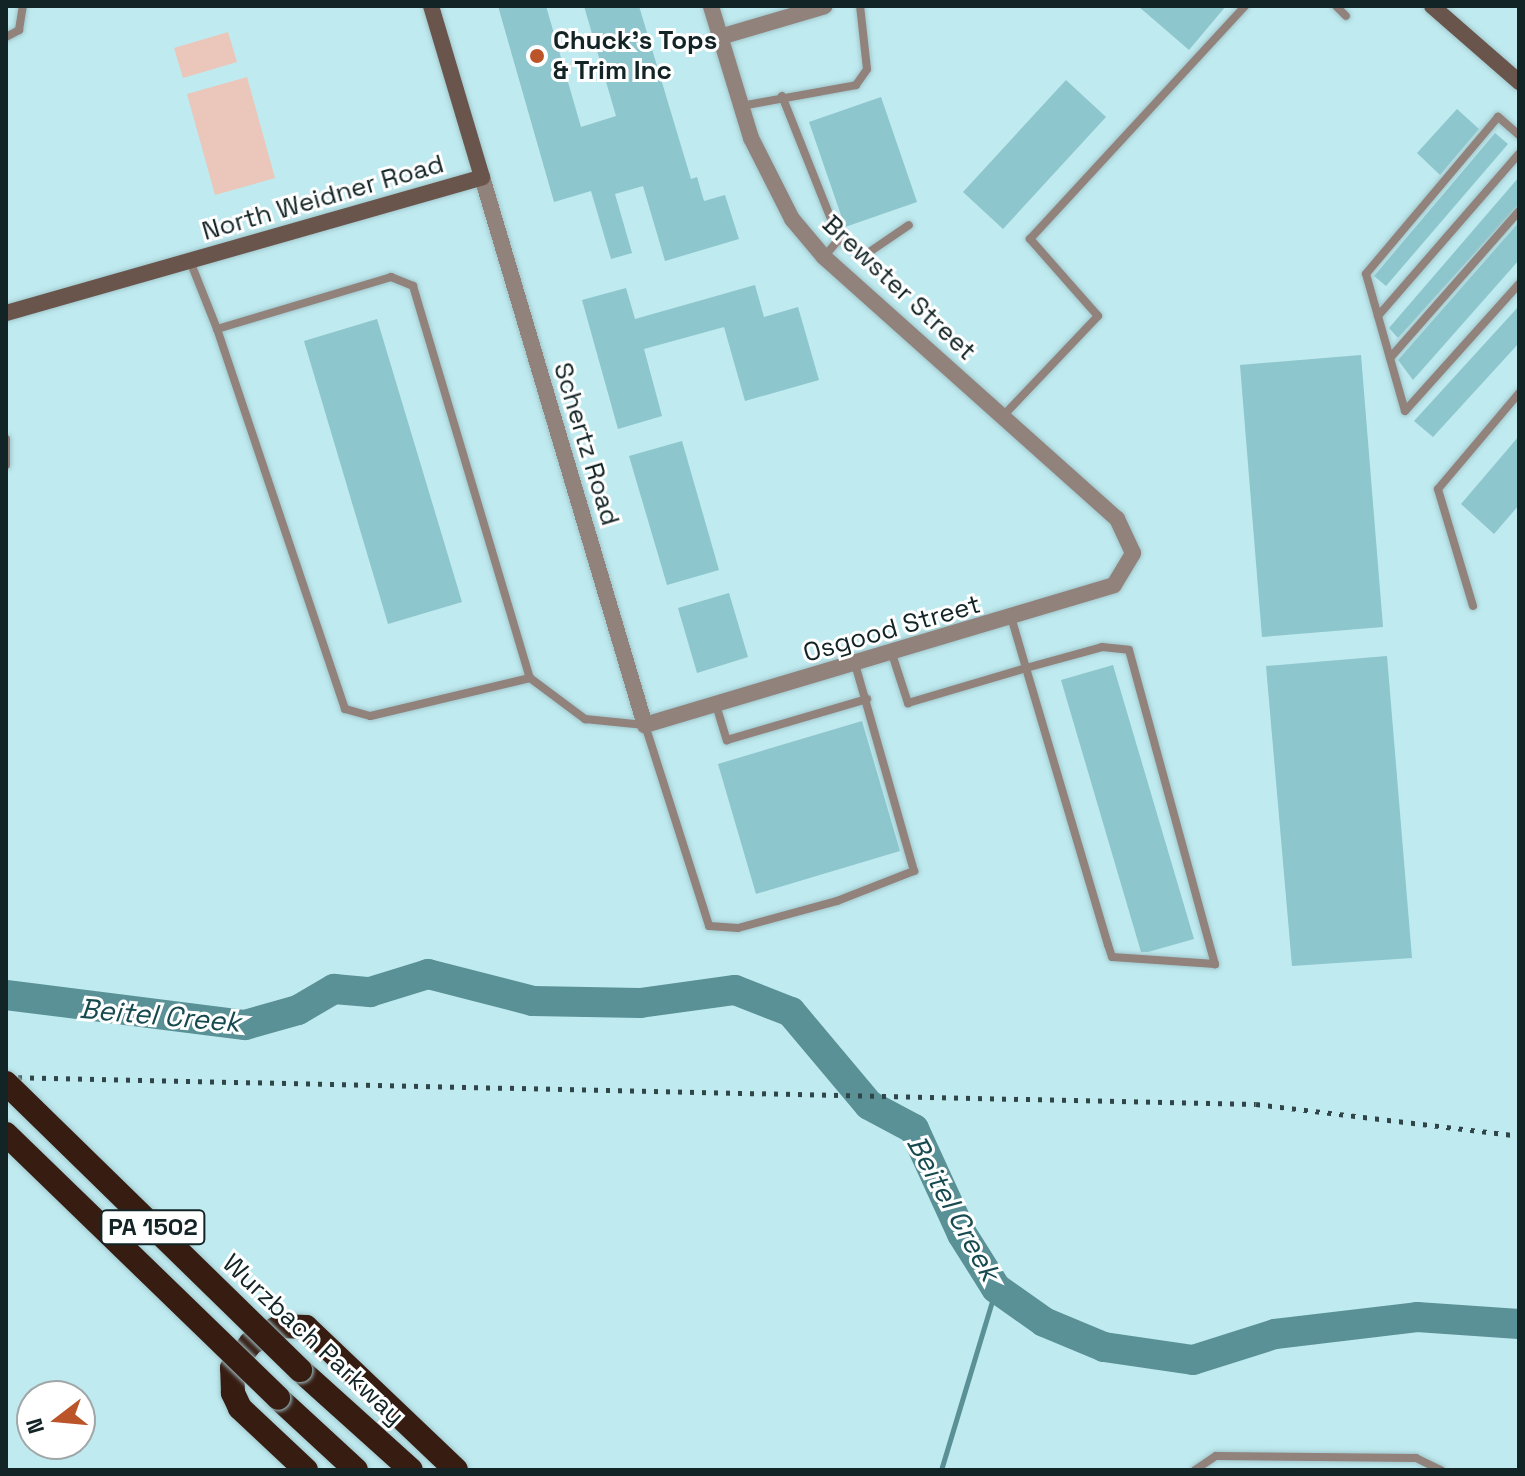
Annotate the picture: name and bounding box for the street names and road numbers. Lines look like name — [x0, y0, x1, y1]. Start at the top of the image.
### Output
street label: North Weidner Road — [198, 149, 448, 247]
street label: Brewster Street — [816, 209, 982, 367]
street label: Schertz Road — [546, 359, 626, 529]
street label: Osgood Street — [800, 589, 984, 669]
road number: PA 1502 — [99, 1207, 207, 1247]
street label: Wurzbach Parkway — [216, 1248, 410, 1432]

